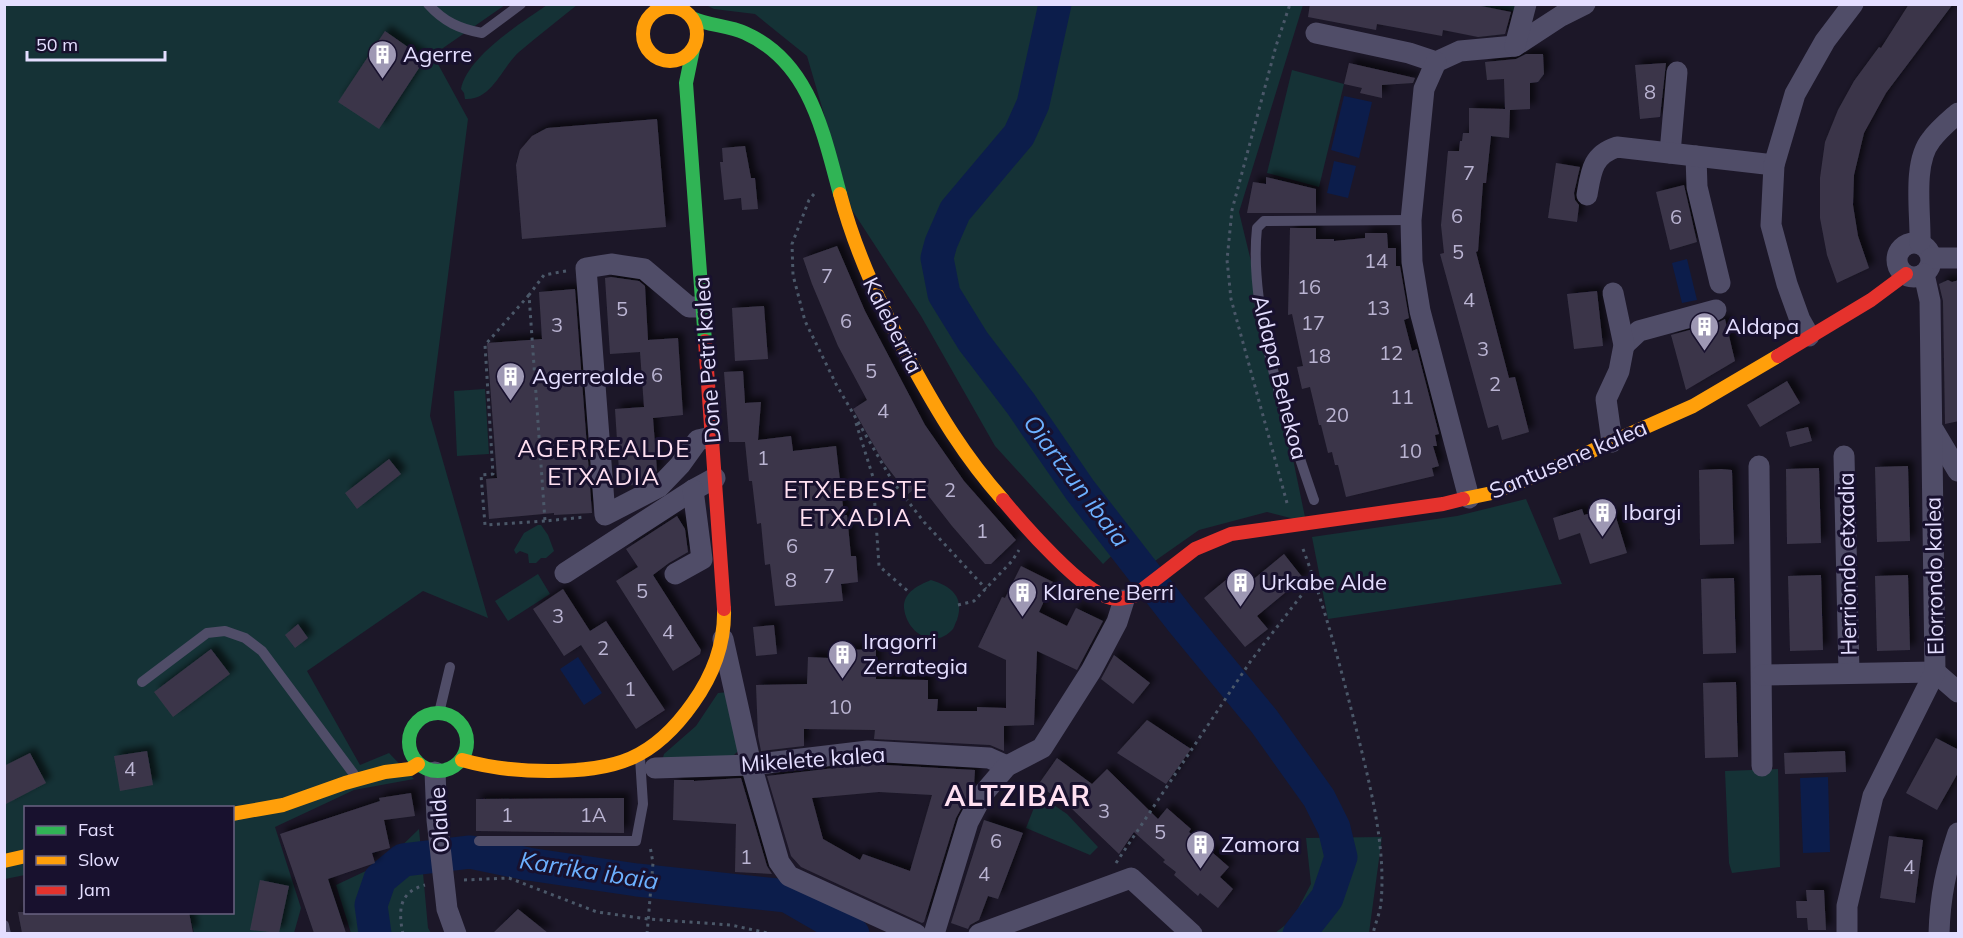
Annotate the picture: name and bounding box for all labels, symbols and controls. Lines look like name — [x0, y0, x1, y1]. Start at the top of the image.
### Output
scale bar — [27, 24, 165, 62]
text: 50 m — [36, 33, 78, 56]
building icon: Agerre — [366, 38, 398, 80]
place label: Agerre — [403, 40, 472, 68]
house number: 8 — [1644, 79, 1656, 104]
house number: 7 — [1463, 160, 1475, 185]
house number: 6 — [1451, 203, 1463, 228]
house number: 6 — [1670, 204, 1682, 229]
house number: 5 — [1452, 239, 1464, 264]
house number: 14 — [1364, 248, 1388, 273]
house number: 7 — [821, 263, 833, 288]
street label: Kaleberria — [857, 272, 929, 378]
house number: 16 — [1297, 274, 1321, 299]
street label: Done Petri kalea — [687, 276, 727, 444]
house number: 4 — [1463, 287, 1475, 312]
street label: Aldapa Behekoa — [1246, 292, 1314, 462]
house number: 13 — [1366, 295, 1390, 320]
house number: 5 — [616, 296, 628, 321]
house number: 6 — [840, 308, 852, 333]
house number: 17 — [1301, 310, 1325, 335]
building icon: Aldapa — [1688, 310, 1720, 352]
house number: 3 — [551, 312, 563, 337]
place label: Aldapa — [1725, 312, 1799, 340]
house number: 3 — [1477, 336, 1489, 361]
house number: 12 — [1379, 340, 1403, 365]
house number: 18 — [1307, 343, 1331, 368]
house number: 5 — [865, 358, 877, 383]
building icon: Agerrealde — [495, 360, 527, 402]
place label: Agerrealde — [532, 362, 645, 390]
house number: 6 — [651, 362, 663, 387]
house number: 2 — [1489, 371, 1501, 396]
house number: 11 — [1390, 384, 1414, 409]
house number: 4 — [877, 398, 889, 423]
house number: 20 — [1325, 402, 1349, 427]
water label: Oiartzun ibaia — [1017, 408, 1136, 552]
street label: Santusene kalea — [1485, 413, 1651, 505]
district label: AGERREALDE ETXADIA — [517, 433, 691, 491]
house number: 10 — [1398, 438, 1422, 463]
house number: 1 — [757, 445, 769, 470]
street label: Herriondo etxadia — [1831, 472, 1863, 656]
district label: ETXEBESTE ETXADIA — [784, 474, 928, 532]
house number: 2 — [944, 477, 956, 502]
building icon: Ibargi — [1586, 496, 1618, 538]
street label: Elorrondo kalea — [1919, 497, 1949, 655]
place label: Ibargi — [1623, 498, 1681, 526]
house number: 1 — [976, 518, 988, 543]
house number: 6 — [786, 533, 798, 558]
house number: 7 — [823, 563, 835, 588]
building icon: Urkabe Alde — [1224, 566, 1256, 608]
house number: 8 — [785, 567, 797, 592]
place label: Urkabe Alde — [1261, 568, 1387, 596]
building icon: Klarene Berri — [1006, 576, 1038, 618]
house number: 5 — [636, 578, 648, 603]
place label: Klarene Berri — [1043, 578, 1174, 606]
house number: 3 — [552, 603, 564, 628]
house number: 4 — [662, 619, 674, 644]
place label: Iragorri Zerrategia — [863, 627, 968, 680]
house number: 2 — [597, 635, 609, 660]
building icon: Iragorri Zerrategia — [826, 638, 858, 680]
house number: 1 — [624, 676, 636, 701]
house number: 10 — [828, 694, 852, 719]
street label: Mikelete kalea — [740, 740, 886, 778]
house number: 4 — [124, 756, 136, 781]
district label: ALTZIBAR — [944, 778, 1092, 813]
street label: Olalde — [423, 786, 455, 854]
house number: 3 — [1098, 798, 1110, 823]
house number: 1 — [501, 802, 513, 827]
house number: 1A — [580, 802, 607, 827]
legend — [24, 806, 234, 914]
text: Fast — [78, 818, 114, 841]
house number: 5 — [1154, 819, 1166, 844]
house number: 6 — [990, 828, 1002, 853]
building icon: Zamora — [1184, 828, 1216, 870]
place label: Zamora — [1221, 830, 1300, 858]
water label: Karrika ibaia — [518, 844, 661, 896]
house number: 1 — [740, 844, 752, 869]
text: Slow — [78, 848, 120, 871]
house number: 4 — [1903, 854, 1915, 879]
house number: 4 — [978, 861, 990, 886]
text: Jam — [78, 878, 111, 901]

